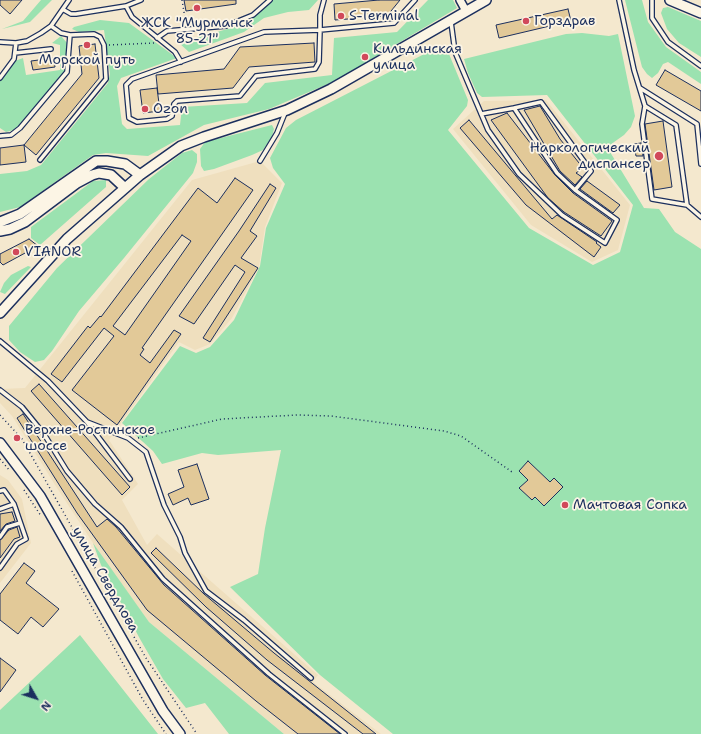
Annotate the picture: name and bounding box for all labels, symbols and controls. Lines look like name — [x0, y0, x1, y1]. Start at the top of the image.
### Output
marker: ЖСК "Мурманск 85-21" — [192, 3, 202, 13]
place label: S-Terminal — [349, 8, 419, 24]
marker: S-Terminal — [336, 11, 346, 21]
place label: Горздрав — [534, 13, 595, 29]
place label: ЖСК "Мурманск 85-21" — [141, 15, 253, 48]
marker: Горздрав — [521, 16, 531, 26]
marker: Морской путь — [82, 40, 92, 50]
place label: Кильдинская улица — [373, 41, 462, 74]
place label: Морской путь — [39, 52, 135, 68]
marker: Кильдинская улица — [360, 52, 370, 62]
place label: Ozon — [153, 101, 188, 117]
marker: Ozon — [140, 104, 150, 114]
place label: Наркологический диспансер — [530, 140, 650, 172]
marker: Наркологический диспансер — [653, 150, 665, 162]
place label: VIANOR — [24, 244, 81, 260]
marker: VIANOR — [11, 247, 21, 257]
place label: Верхне-Ростинское шоссе — [25, 422, 155, 454]
marker: Верхне-Ростинское шоссе — [12, 433, 22, 443]
place label: Мачтовая Сопка — [573, 497, 687, 513]
marker: Мачтовая Сопка — [560, 500, 570, 510]
street label: улица Свердлова — [68, 524, 142, 636]
north arrow — [16, 678, 56, 718]
text: N — [37, 698, 54, 714]

